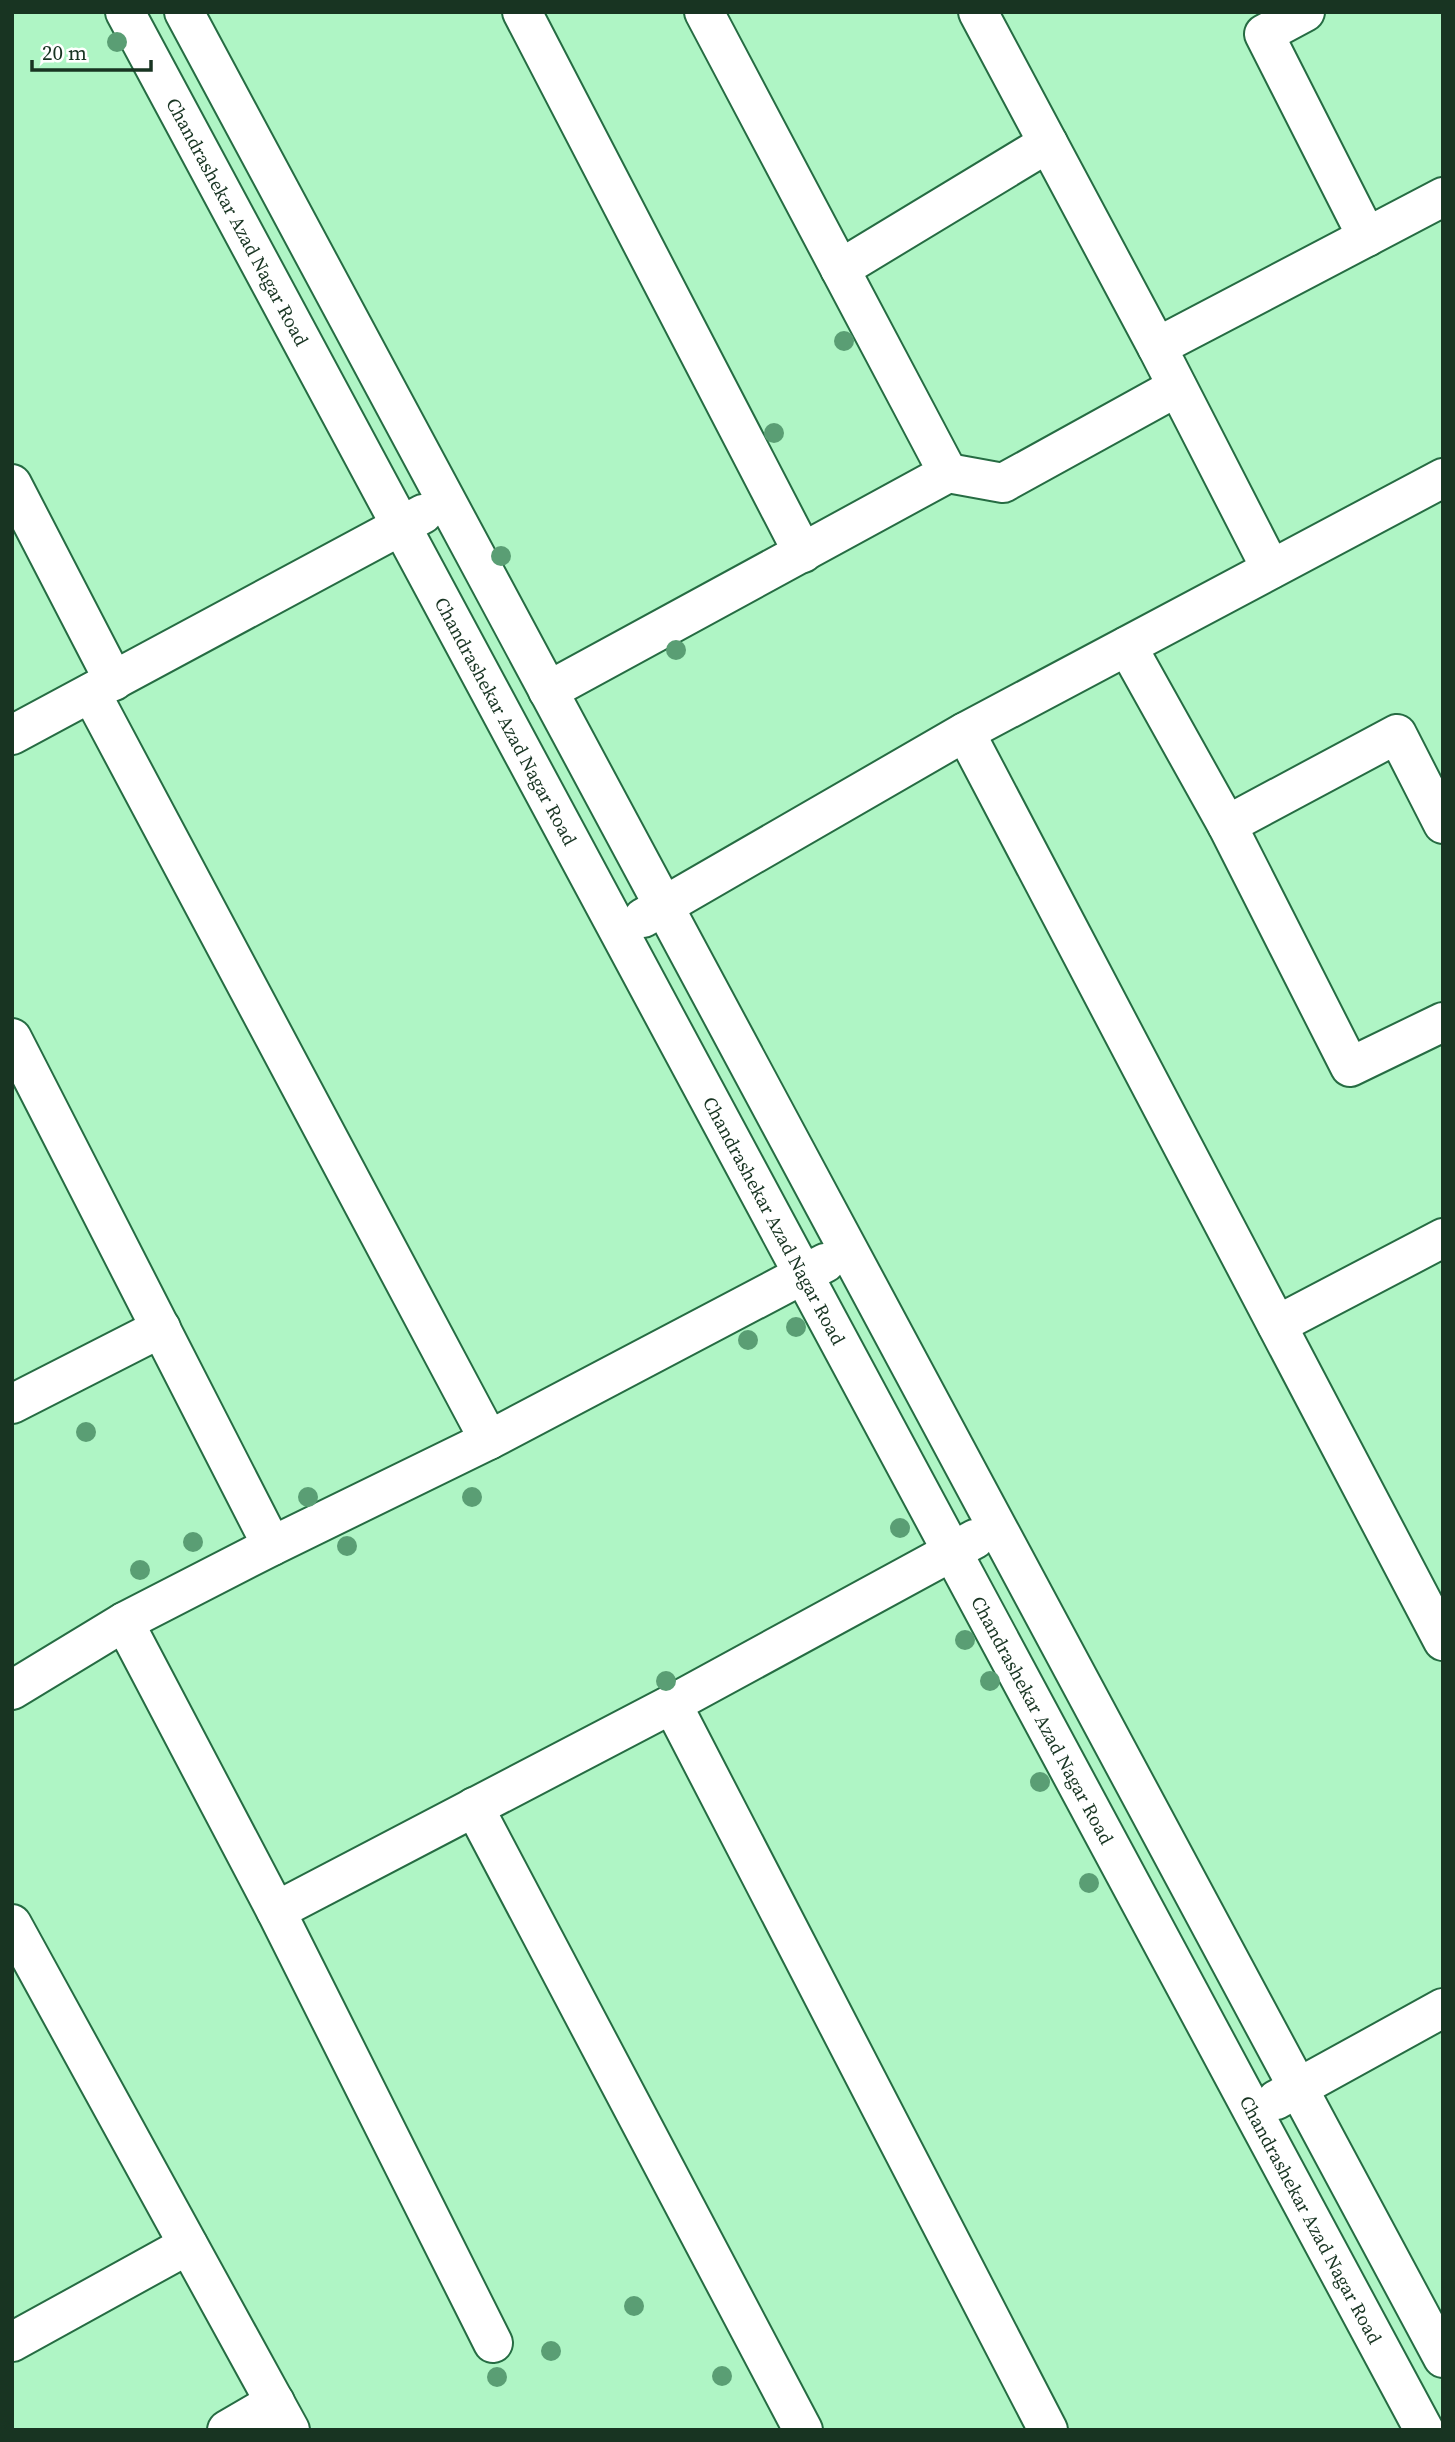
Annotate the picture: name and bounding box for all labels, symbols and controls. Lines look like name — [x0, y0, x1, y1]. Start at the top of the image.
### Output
scale bar — [32, 28, 150, 72]
text: 20 m — [42, 38, 87, 67]
street label: Chandrashekar Azad Nagar Road — [160, 93, 315, 351]
street label: Chandrashekar Azad Nagar Road — [429, 592, 583, 850]
street label: Chandrashekar Azad Nagar Road — [697, 1092, 852, 1350]
street label: Chandrashekar Azad Nagar Road — [965, 1591, 1120, 1849]
street label: Chandrashekar Azad Nagar Road — [1234, 2091, 1388, 2349]

